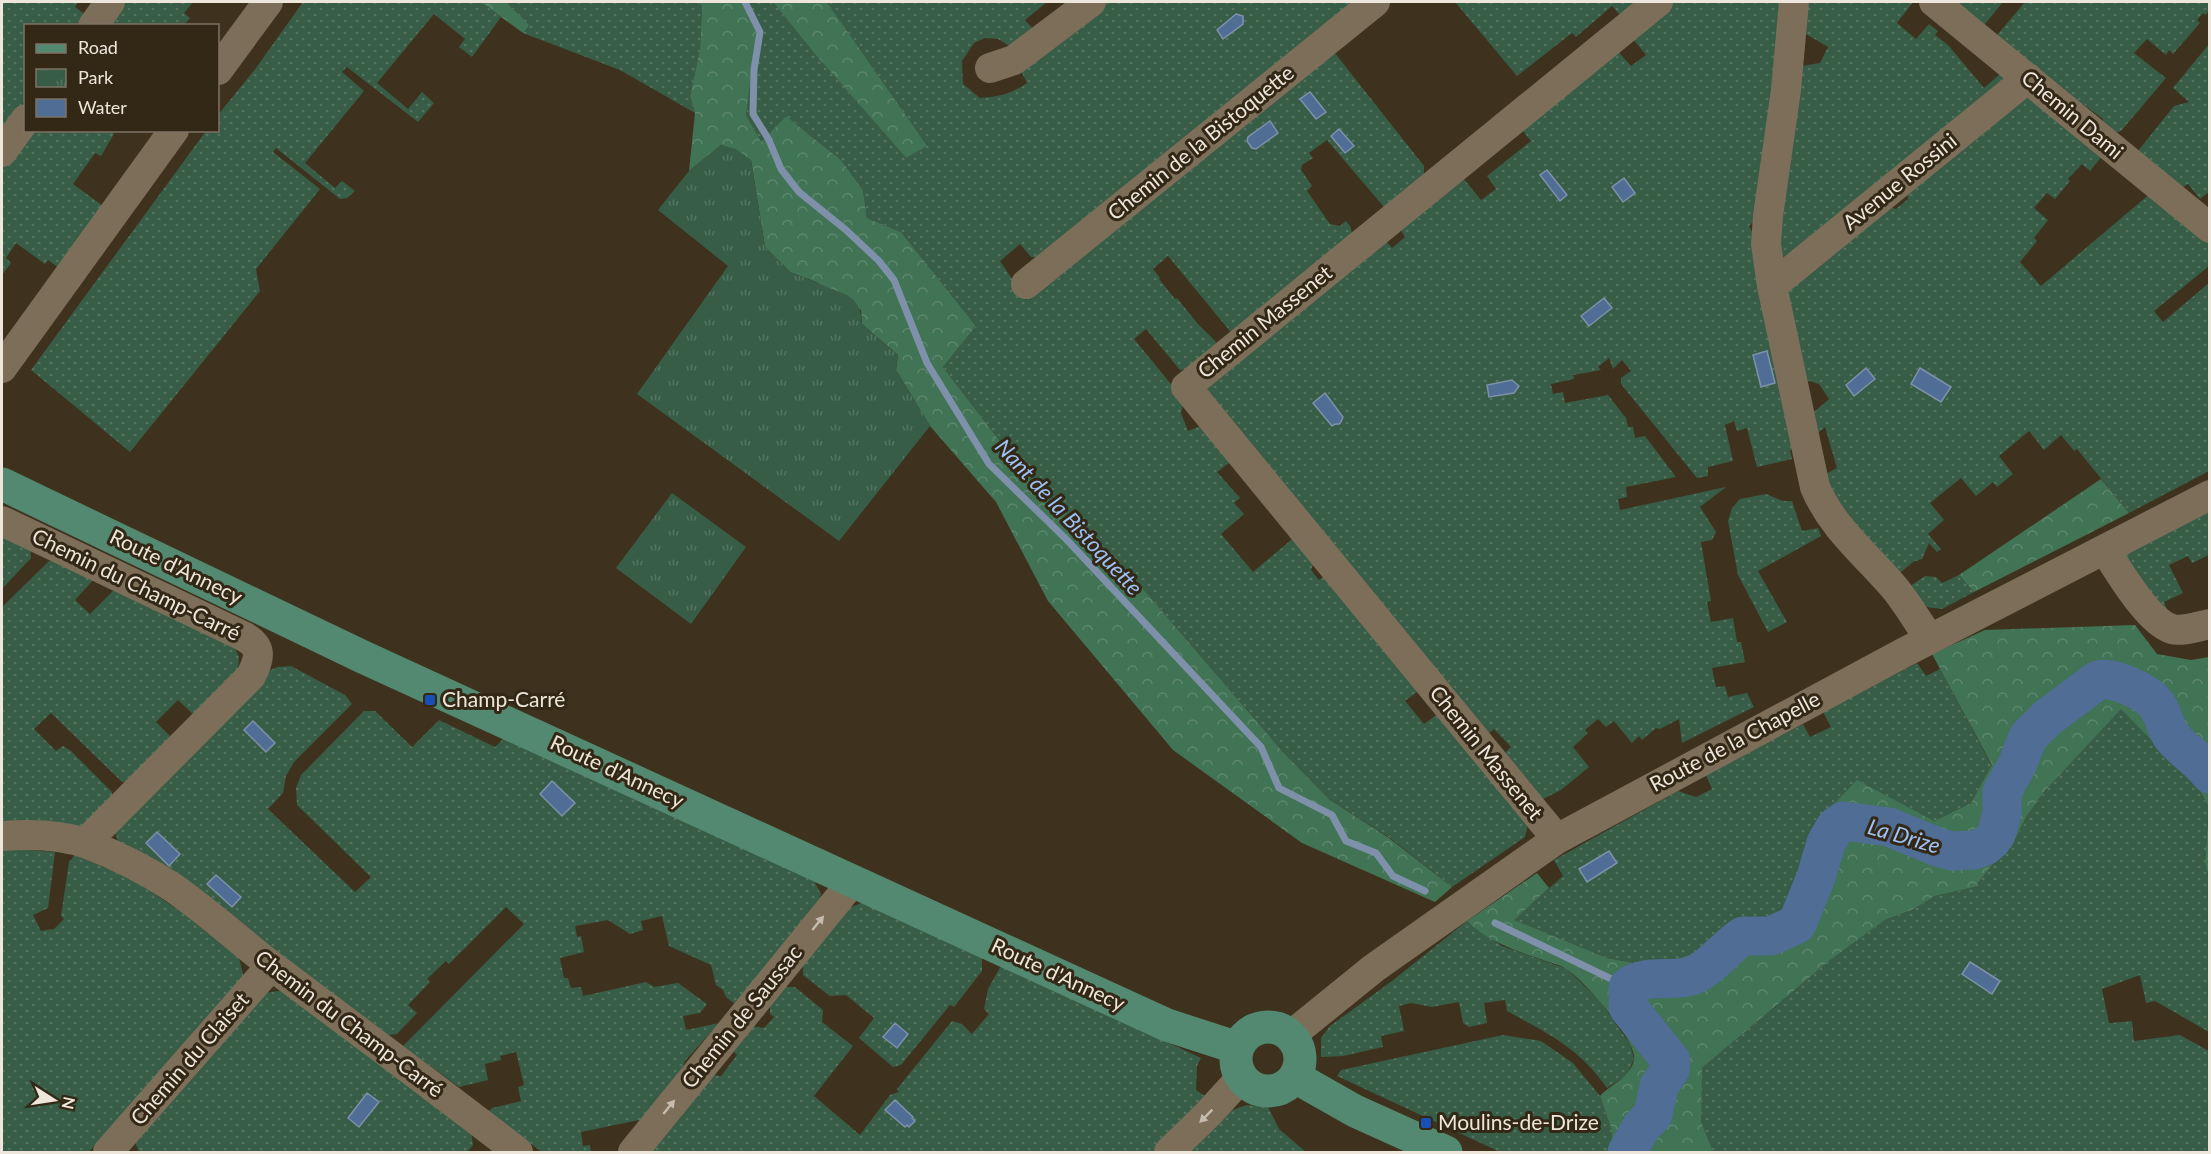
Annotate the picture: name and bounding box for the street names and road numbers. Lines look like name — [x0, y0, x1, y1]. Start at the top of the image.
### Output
street label: Chemin de la Bistoquette — [1102, 59, 1298, 225]
street label: Chemin Dami — [2017, 64, 2129, 164]
street label: Avenue Rossini — [1837, 127, 1961, 234]
street label: Chemin Massenet — [1192, 259, 1337, 383]
street label: Chemin du Champ-Carré — [28, 522, 245, 645]
street label: Route d'Annecy — [106, 523, 247, 609]
street label: Chemin Massenet — [1425, 680, 1549, 825]
street label: Route de la Chapelle — [1645, 685, 1824, 796]
street label: Route d'Annecy — [547, 729, 689, 813]
street label: Route d'Annecy — [988, 932, 1130, 1016]
street label: Chemin de Saussac — [676, 940, 806, 1093]
street label: Chemin du Champ-Carré — [251, 944, 449, 1102]
street label: Chemin du Claiset — [125, 986, 253, 1129]

